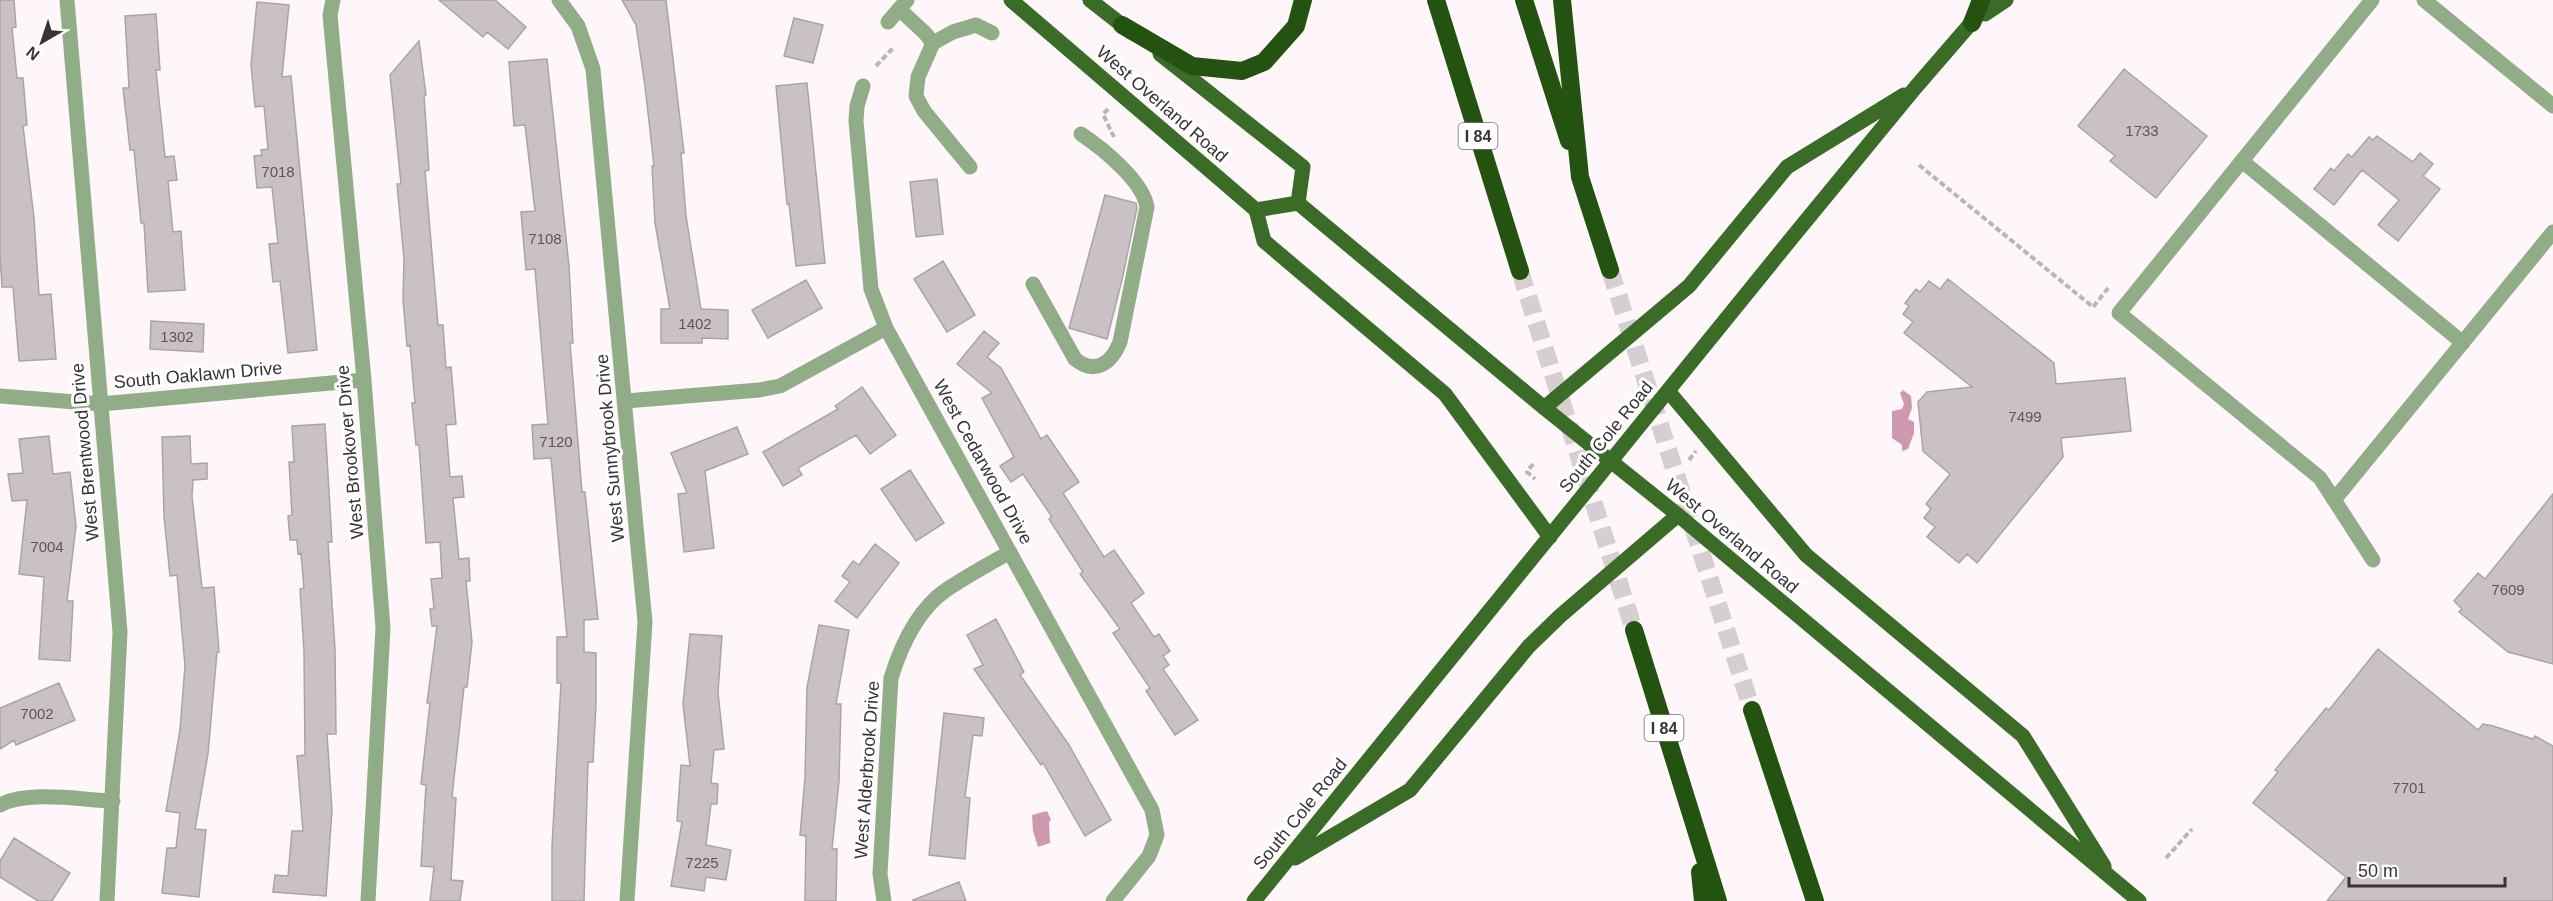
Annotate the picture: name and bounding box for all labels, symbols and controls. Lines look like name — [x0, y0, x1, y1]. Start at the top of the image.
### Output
north arrow — [12, 12, 72, 72]
street label: West Overland Road — [1093, 42, 1231, 166]
text: N — [23, 43, 43, 64]
house number: 1733 — [2125, 122, 2159, 139]
road number: I 84 — [1458, 123, 1498, 149]
house number: 7018 — [261, 163, 295, 180]
house number: 7108 — [528, 230, 562, 247]
house number: 1402 — [678, 315, 712, 332]
house number: 1302 — [160, 328, 194, 345]
street label: West Sunnybrook Drive — [592, 353, 628, 543]
street label: South Oaklawn Drive — [113, 358, 283, 392]
street label: West Brentwood Drive — [67, 362, 103, 542]
street label: West Brookover Drive — [332, 364, 368, 540]
street label: West Cedarwood Drive — [929, 376, 1037, 548]
street label: South Cole Road — [1555, 377, 1657, 497]
house number: 7499 — [2008, 408, 2042, 425]
house number: 7120 — [539, 433, 573, 450]
street label: West Overland Road — [1662, 475, 1802, 597]
house number: 7004 — [30, 538, 64, 555]
house number: 7609 — [2491, 581, 2525, 598]
street label: West Alderbrook Drive — [851, 680, 883, 860]
house number: 7002 — [20, 705, 54, 722]
road number: I 84 — [1644, 715, 1684, 741]
street label: South Cole Road — [1249, 754, 1351, 874]
house number: 7701 — [2392, 779, 2426, 796]
scale bar — [2349, 850, 2505, 888]
house number: 7225 — [685, 854, 719, 871]
text: 50 m — [2358, 861, 2398, 881]

